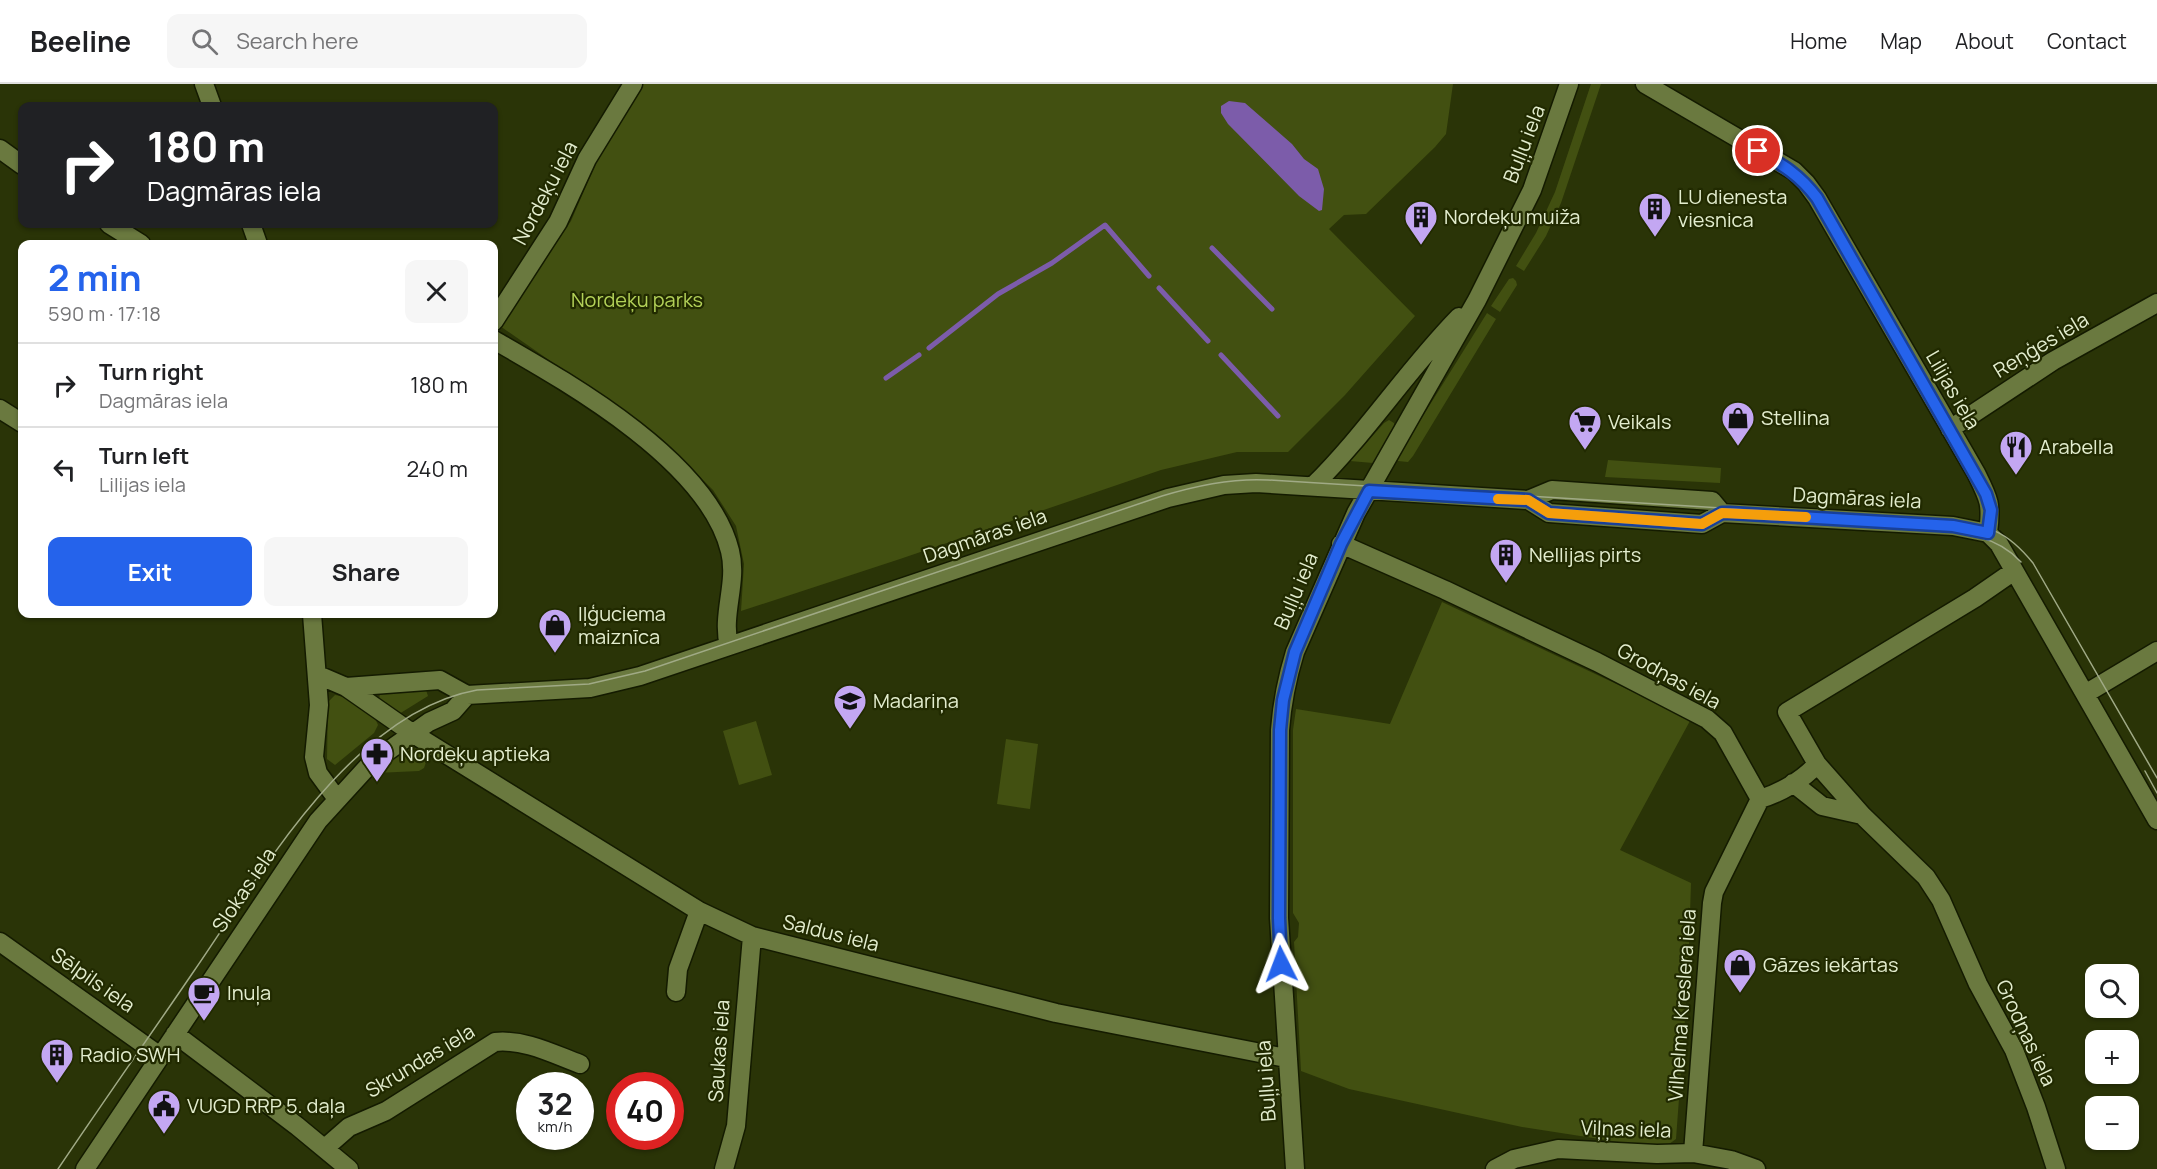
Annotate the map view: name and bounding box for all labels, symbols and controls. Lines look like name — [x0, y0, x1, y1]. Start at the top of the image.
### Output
search box — [167, 14, 587, 68]
text: Beeline — [30, 22, 131, 60]
icon: search — [188, 25, 221, 58]
text: Search here — [236, 26, 359, 56]
text: Home — [1790, 27, 1847, 55]
text: Map — [1880, 27, 1922, 55]
text: About — [1955, 27, 2014, 55]
text: Contact — [2047, 27, 2127, 55]
street label: Buļļu iela — [1496, 101, 1551, 187]
text: 180 m — [147, 117, 265, 175]
pin — [1732, 125, 1783, 176]
icon: right — [48, 126, 126, 204]
icon: arrive — [1741, 134, 1774, 167]
street label: Nordeķu iela — [506, 136, 583, 249]
text: Dagmāras iela — [147, 172, 321, 209]
place label: LU dienesta viesnica — [1678, 183, 1787, 233]
building icon: LU dienesta viesnica — [1637, 191, 1673, 238]
building icon: Nordeķu muiža — [1403, 199, 1439, 246]
place label: Nordeķu muiža — [1444, 203, 1580, 230]
text: 2 min — [48, 253, 142, 302]
button: close — [405, 260, 468, 323]
park label: Nordeķu parks — [571, 286, 703, 313]
text: 590 m · 17:18 — [48, 300, 161, 327]
street label: Reņģes iela — [1988, 306, 2093, 384]
street label: Lilijas iela — [1920, 345, 1987, 434]
text: Turn right — [99, 357, 204, 387]
icon: right — [48, 369, 81, 402]
text: 180 m — [410, 370, 468, 400]
text: Dagmāras iela — [99, 387, 228, 414]
shop icon: Stellina — [1720, 400, 1756, 447]
supermarket icon: Veikals — [1567, 404, 1603, 451]
place label: Stellina — [1761, 404, 1830, 431]
place label: Veikals — [1608, 408, 1671, 435]
restaurant icon: Arabella — [1998, 429, 2034, 476]
place label: Arabella — [2039, 433, 2114, 460]
text: Turn left — [99, 441, 189, 471]
icon: left — [48, 453, 81, 486]
text: 240 m — [406, 454, 468, 484]
text: Lilijas iela — [99, 471, 186, 498]
street label: Dagmāras iela — [1792, 481, 1922, 514]
street label: Dagmāras iela — [919, 502, 1050, 569]
button: Exit — [48, 537, 252, 606]
button: Share — [264, 537, 468, 606]
building icon: Nellijas pirts — [1488, 537, 1524, 584]
place label: Nellijas pirts — [1529, 541, 1641, 568]
street label: Buļļu iela — [1267, 548, 1324, 634]
place label: Iļģuciema maiznīca — [578, 600, 666, 650]
shop icon: Iļģuciema maiznīca — [537, 607, 573, 654]
street label: Grodņas iela — [1613, 636, 1726, 715]
school or university icon: Madariņa — [832, 683, 868, 730]
place label: Madariņa — [873, 687, 959, 714]
pharmacy icon: Nordeķu aptieka — [359, 736, 395, 783]
place label: Nordeķu aptieka — [400, 740, 550, 767]
street label: Slokas iela — [205, 842, 282, 937]
street label: Saldus iela — [780, 908, 882, 958]
street label: Vilhelma Kreslera iela — [1661, 908, 1702, 1102]
position arrow — [1249, 932, 1313, 996]
street label: Sēlpils iela — [46, 941, 141, 1018]
shop icon: Gāzes iekārtas — [1722, 947, 1758, 994]
place label: Gāzes iekārtas — [1763, 951, 1898, 978]
map controls — [2085, 964, 2139, 1150]
button: search — [2085, 964, 2139, 1018]
cafe icon: Inuļa — [186, 975, 222, 1022]
street label: Grodņas iela — [1990, 975, 2063, 1090]
place label: Inuļa — [227, 979, 271, 1006]
street label: Saukas iela — [701, 999, 736, 1103]
street label: Skrundas iela — [360, 1017, 479, 1104]
button: + — [2085, 1030, 2139, 1084]
building icon: Radio SWH — [39, 1037, 75, 1084]
street label: Buļļu iela — [1249, 1039, 1282, 1123]
place label: Radio SWH — [80, 1041, 180, 1068]
speed limit sign: 40 — [606, 1072, 684, 1150]
text: 32 — [537, 1083, 573, 1124]
public building icon: VUGD RRP 5. daļa — [146, 1088, 182, 1135]
place label: VUGD RRP 5. daļa — [187, 1092, 345, 1119]
button: − — [2085, 1096, 2139, 1150]
street label: Viļņas iela — [1580, 1113, 1672, 1144]
text: km/h — [538, 1116, 572, 1137]

